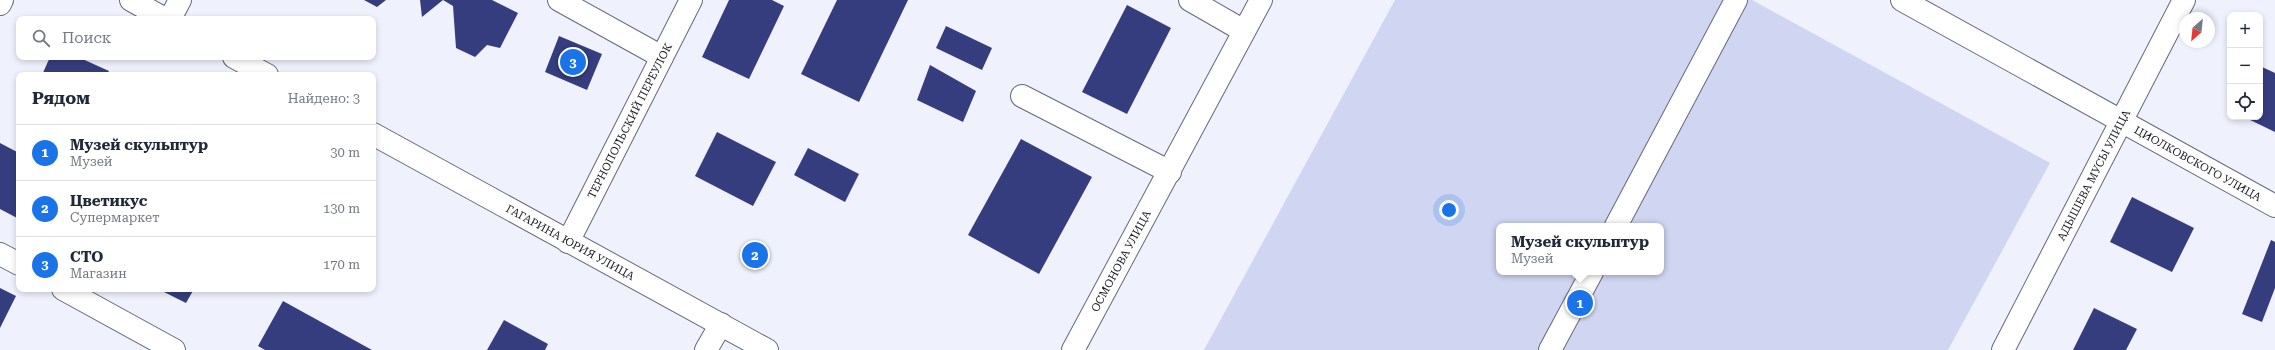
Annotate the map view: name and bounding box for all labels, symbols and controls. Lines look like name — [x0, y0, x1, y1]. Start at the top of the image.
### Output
north arrow — [2179, 12, 2215, 48]
map controls — [2227, 12, 2263, 120]
button: + — [2227, 12, 2263, 48]
search box — [16, 16, 376, 60]
icon: search — [30, 27, 52, 49]
text: Поиск — [62, 29, 111, 47]
street label: ТЕРНОПОЛЬСКИЙ ПЕРЕУЛОК — [585, 41, 675, 201]
pin: 3 — [560, 47, 586, 77]
button: − — [2227, 48, 2263, 84]
button: locate — [2227, 84, 2263, 120]
text: Рядом — [32, 88, 90, 108]
text: Найдено: 3 — [288, 91, 360, 106]
street label: АДЫШЕВА МУСЫ УЛИЦА — [2055, 107, 2133, 243]
street label: ЦИОЛКОВСКОГО УЛИЦА — [2132, 124, 2264, 204]
text: Музей скульптур — [70, 136, 208, 154]
text: 1 — [41, 145, 49, 160]
text: 30 m — [330, 145, 360, 160]
text: Музей — [70, 154, 112, 169]
text: Цветикус — [70, 192, 147, 210]
your location — [1439, 200, 1459, 220]
text: 2 — [41, 201, 49, 216]
text: 130 m — [323, 201, 360, 216]
street label: ГАГАРИНА ЮРИЯ УЛИЦА — [504, 202, 637, 283]
street label: ОСМОНОВА УЛИЦА — [1089, 208, 1154, 314]
text: Супермаркет — [70, 210, 160, 225]
popup — [1496, 223, 1664, 275]
text: Музей скульптур — [1511, 233, 1649, 251]
pin: 2 — [742, 240, 768, 270]
text: СТО — [70, 248, 103, 266]
text: Музей — [1511, 251, 1553, 266]
text: 3 — [41, 257, 49, 272]
text: 170 m — [323, 257, 360, 272]
text: Магазин — [70, 266, 127, 281]
pin: 1 — [1567, 288, 1593, 318]

